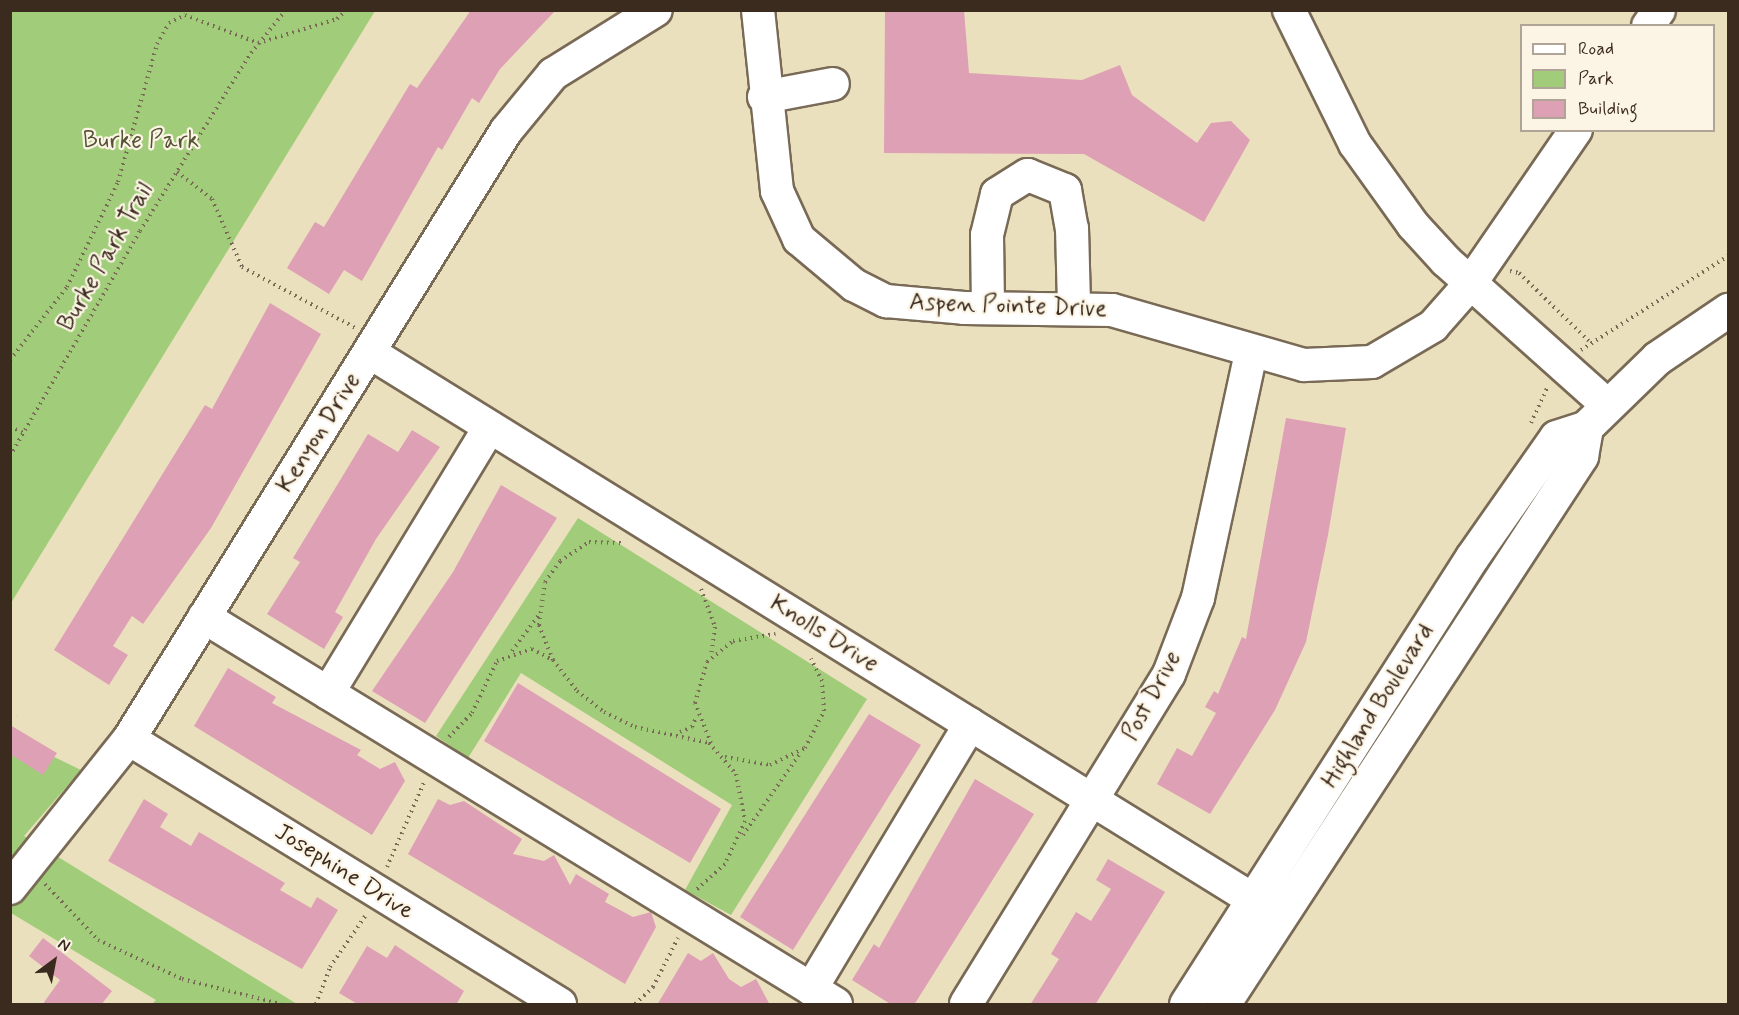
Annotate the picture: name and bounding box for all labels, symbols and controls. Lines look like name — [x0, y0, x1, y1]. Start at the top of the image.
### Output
legend — [1520, 24, 1715, 132]
text: Road — [1578, 37, 1614, 61]
text: Park — [1578, 67, 1614, 91]
text: Building — [1578, 97, 1638, 121]
park label: Burke Park — [84, 127, 198, 155]
street label: Burke Park Trail — [53, 179, 159, 335]
street label: Aspen Pointe Drive — [910, 288, 1106, 324]
street label: Kenyon Drive — [271, 369, 367, 497]
street label: Knolls Drive — [765, 590, 883, 678]
street label: Highland Boulevard — [1316, 618, 1440, 794]
street label: Post Drive — [1116, 646, 1188, 746]
street label: Josephine Drive — [270, 818, 418, 926]
north arrow — [24, 931, 84, 991]
text: N — [54, 934, 74, 957]

